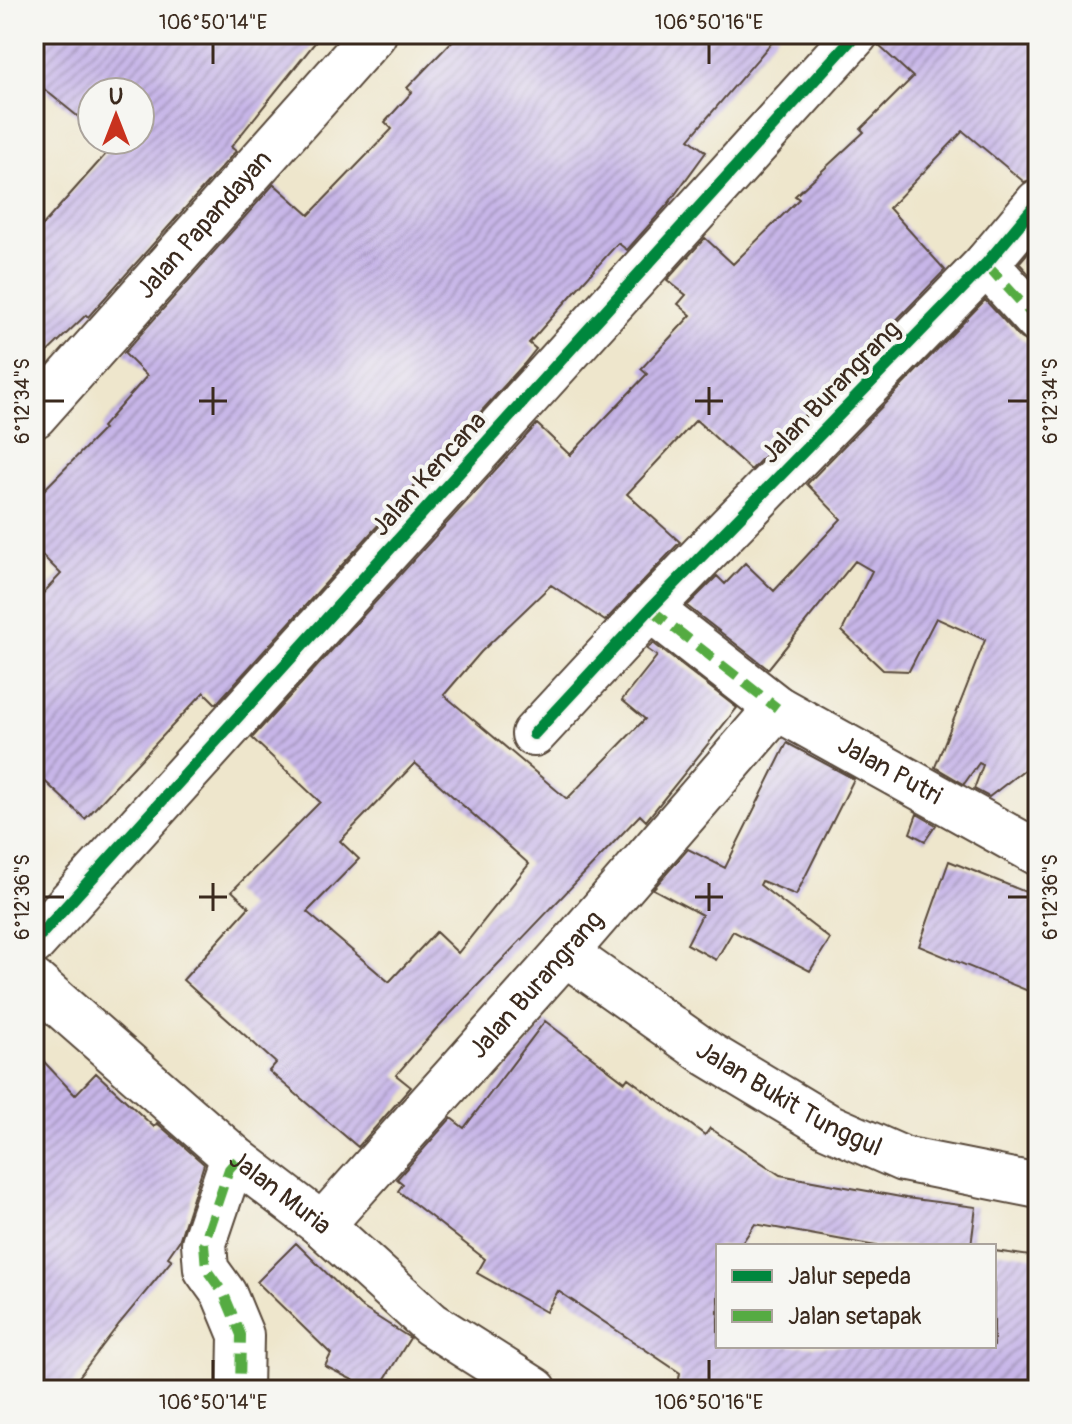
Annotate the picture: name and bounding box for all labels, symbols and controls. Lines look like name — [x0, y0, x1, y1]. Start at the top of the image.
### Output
text: 106°50'14"E — [159, 10, 267, 35]
text: 106°50'16"E — [655, 10, 763, 35]
north arrow — [76, 76, 156, 156]
text: U — [109, 83, 123, 111]
street label: Jalan Papandayan — [130, 144, 279, 306]
street label: Jalan Burangrang — [755, 314, 907, 470]
text: 6°12'34"S — [10, 358, 35, 444]
text: 6°12'34"S — [1038, 358, 1063, 444]
street label: Jalan Kencana — [365, 405, 493, 543]
street label: Jalan Putri — [832, 729, 947, 812]
text: 6°12'36"S — [10, 854, 35, 940]
text: 6°12'36"S — [1038, 854, 1063, 940]
street label: Jalan Burangrang — [462, 904, 610, 1065]
street label: Jalan Bukit Tunggul — [689, 1034, 887, 1164]
street label: Jalan Muria — [222, 1144, 338, 1242]
legend — [716, 1244, 996, 1348]
text: Jalur sepeda — [788, 1262, 911, 1291]
text: Jalan setapak — [788, 1302, 922, 1331]
text: 106°50'14"E — [159, 1390, 267, 1415]
text: 106°50'16"E — [655, 1390, 763, 1415]

